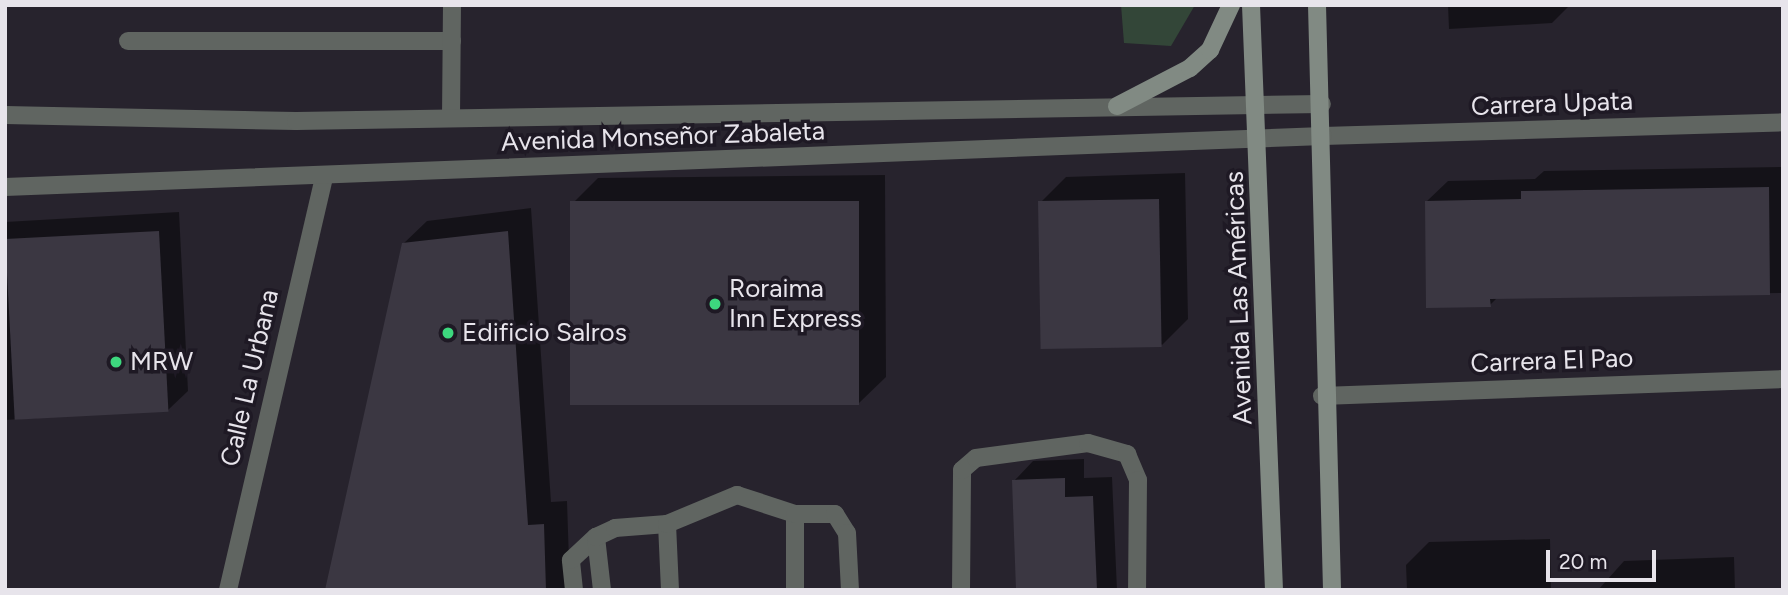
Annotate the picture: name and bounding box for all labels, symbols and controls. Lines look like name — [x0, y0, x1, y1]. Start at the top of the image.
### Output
street label: Carrera Upata — [1470, 86, 1634, 122]
street label: Avenida Monseñor Zabaleta — [500, 116, 826, 158]
street label: Avenida Las Américas — [1219, 171, 1259, 425]
place label: Roraima Inn Express — [729, 273, 862, 334]
street label: Calle La Urbana — [214, 286, 286, 470]
marker: Roraima Inn Express — [707, 296, 723, 312]
place label: Edificio Salros — [462, 317, 627, 349]
marker: Edificio Salros — [440, 325, 456, 341]
street label: Carrera El Pao — [1470, 343, 1634, 379]
place label: MRW — [130, 346, 193, 378]
marker: MRW — [108, 354, 124, 370]
scale bar — [1550, 536, 1660, 580]
text: 20 m — [1559, 549, 1607, 574]

